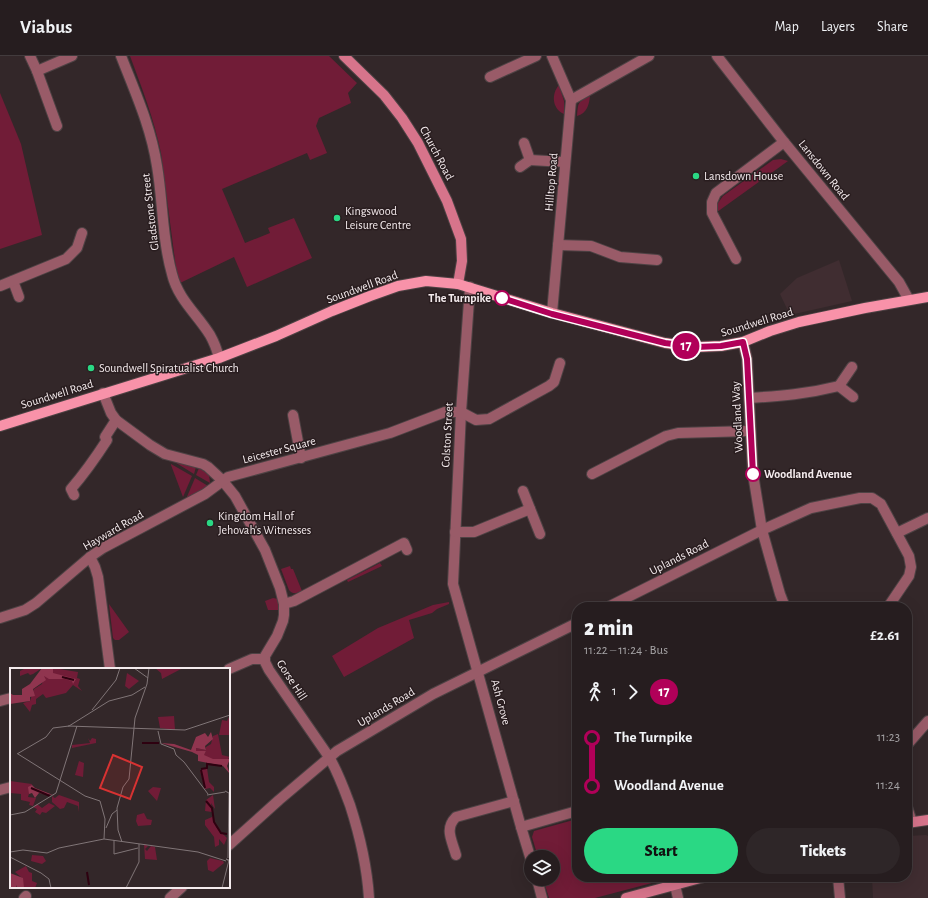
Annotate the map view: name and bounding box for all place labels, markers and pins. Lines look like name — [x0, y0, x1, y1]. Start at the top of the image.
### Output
place label: Lansdown House — [704, 170, 783, 182]
marker: Lansdown House — [691, 171, 701, 181]
place label: Kingswood Leisure Centre — [345, 205, 411, 231]
marker: Kingswood Leisure Centre — [332, 213, 342, 223]
marker: The Turnpike — [494, 290, 510, 306]
place label: The Turnpike — [428, 292, 491, 304]
place label: Soundwell Spiratualist Church — [99, 362, 239, 374]
marker: Soundwell Spiratualist Church — [86, 363, 96, 373]
marker: Woodland Avenue — [745, 466, 761, 482]
place label: Woodland Avenue — [764, 468, 852, 480]
place label: Kingdom Hall of Jehovah's Witnesses — [218, 510, 311, 536]
marker: Kingdom Hall of Jehovah's Witnesses — [205, 518, 215, 528]

